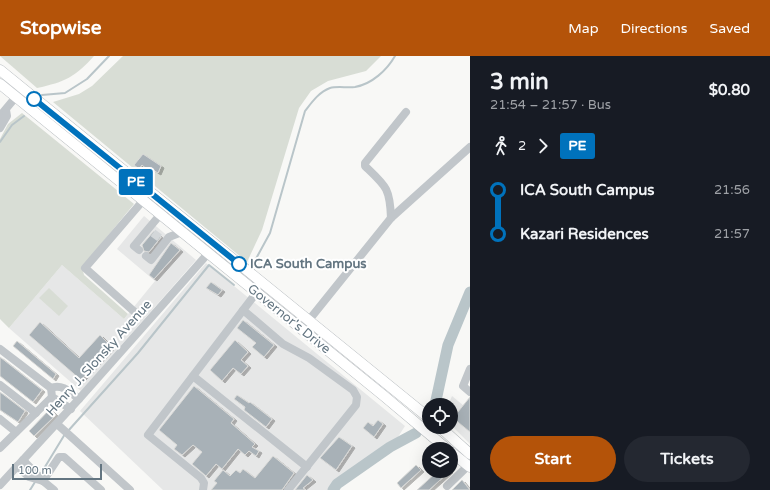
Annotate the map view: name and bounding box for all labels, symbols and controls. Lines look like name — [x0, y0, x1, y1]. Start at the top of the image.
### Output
text: Stopwise — [20, 17, 101, 39]
text: Map — [568, 20, 599, 37]
text: Directions — [621, 20, 688, 37]
text: Saved — [710, 20, 750, 37]
text: 3 min — [490, 69, 549, 95]
text: $0.80 — [709, 81, 750, 99]
unlabelled marker — [26, 91, 42, 107]
text: 21:54 – 21:57 · Bus — [490, 97, 611, 113]
icon: walk — [490, 135, 512, 157]
icon: forward — [532, 135, 554, 157]
text: PE — [568, 137, 587, 154]
text: 2 — [518, 138, 526, 154]
line badge: PE — [118, 169, 154, 195]
text: PE — [127, 173, 145, 190]
text: ICA South Campus — [520, 181, 654, 199]
text: 21:56 — [714, 182, 750, 198]
text: Kazari Residences — [520, 225, 649, 243]
text: 21:57 — [714, 226, 750, 242]
marker: ICA South Campus — [231, 256, 247, 272]
place label: ICA South Campus — [250, 256, 367, 272]
street label: Governor's Drive — [244, 281, 334, 357]
street label: Henry J. Slonsky Avenue — [43, 297, 155, 419]
map controls — [422, 398, 458, 478]
button: locate — [422, 398, 458, 434]
button: Start — [490, 436, 616, 482]
button: Tickets — [624, 436, 750, 482]
button: layers — [422, 442, 458, 478]
scale bar — [12, 462, 102, 481]
text: 100 m — [18, 464, 52, 477]

